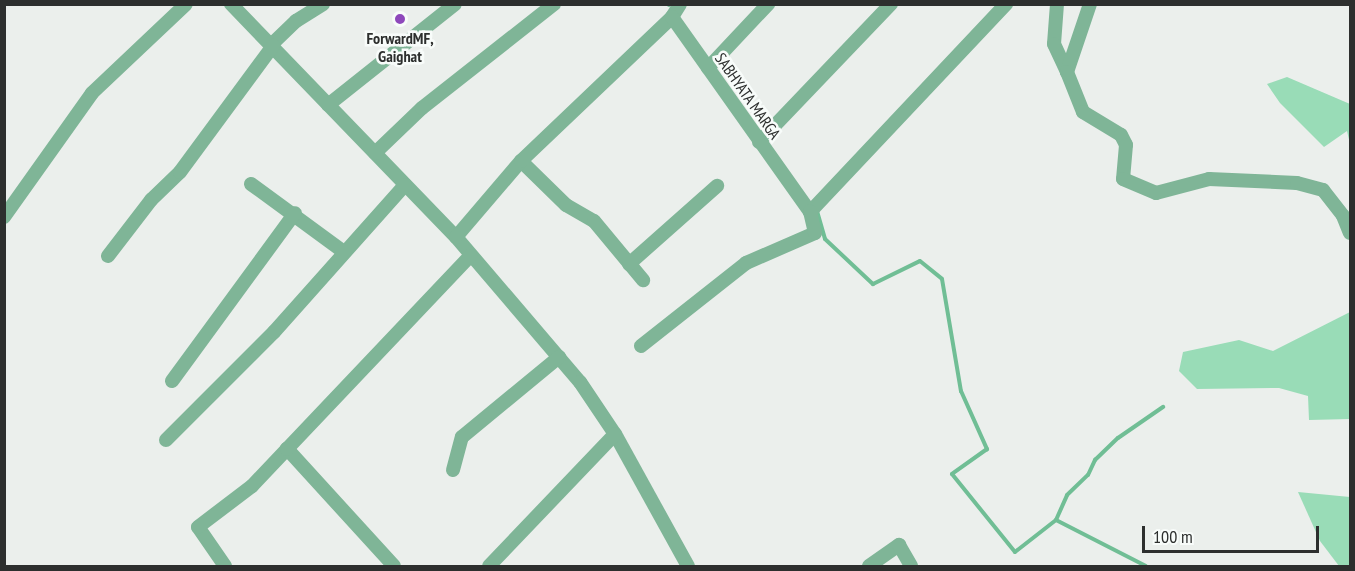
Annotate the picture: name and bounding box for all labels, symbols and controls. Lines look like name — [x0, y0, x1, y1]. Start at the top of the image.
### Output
marker: ForwardMF, Gaighat — [393, 12, 407, 26]
place label: ForwardMF, Gaighat — [366, 28, 434, 66]
street label: SABHYATA MARGA — [711, 49, 785, 143]
scale bar — [1145, 514, 1322, 552]
text: 100 m — [1153, 525, 1193, 548]

